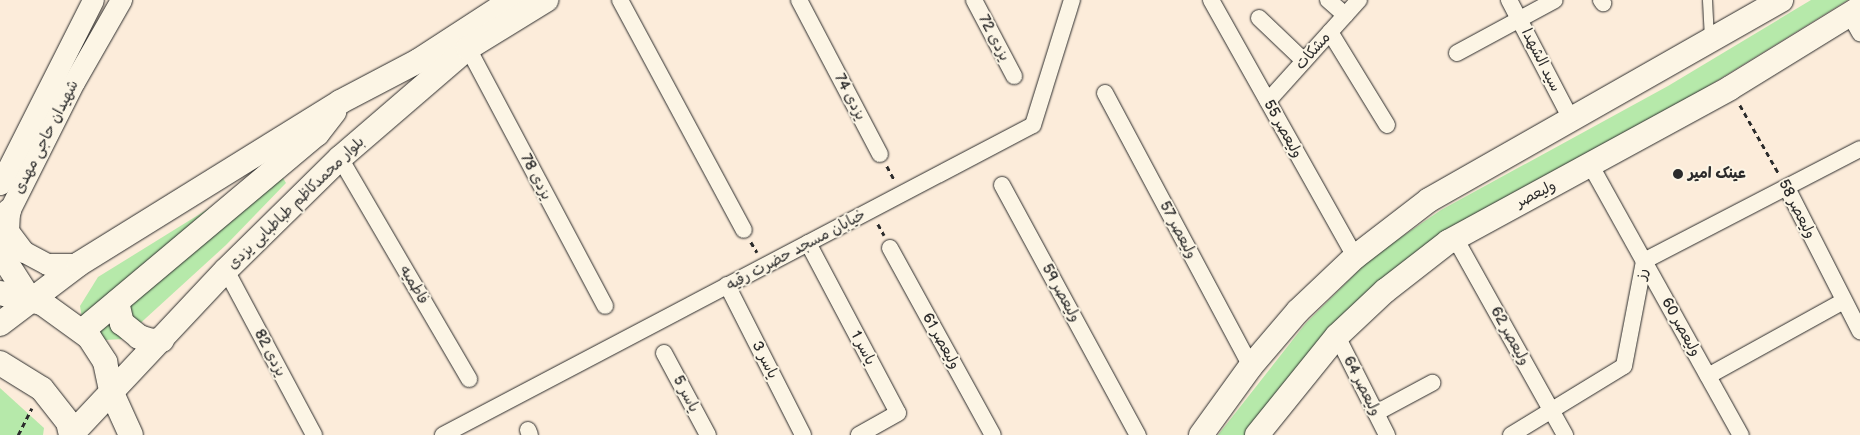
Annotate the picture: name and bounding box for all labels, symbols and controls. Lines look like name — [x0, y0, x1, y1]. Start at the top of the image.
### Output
street label: یزدی 72 — [974, 12, 1014, 64]
street label: سید الشهدا — [1517, 25, 1565, 95]
street label: مشکات — [1292, 29, 1334, 73]
street label: یزدی 74 — [830, 71, 870, 123]
street label: شهیدان حاجی مهدی — [10, 77, 82, 197]
street label: ولیعصر 55 — [1260, 97, 1306, 161]
street label: بلوار محمدکاظم طباطبایی یزدی — [224, 133, 368, 273]
street label: یزدی 78 — [516, 151, 556, 203]
place label: عینک امیر — [1688, 165, 1746, 183]
marker: عینک امیر — [1672, 168, 1684, 180]
street label: ولیعصر — [1513, 176, 1559, 212]
street label: ولیعصر 58 — [1775, 177, 1819, 241]
street label: ولیعصر 57 — [1155, 198, 1201, 262]
street label: خیابان مسجد حضرت رقیه — [723, 206, 869, 294]
street label: ولیعصر 59 — [1038, 261, 1084, 325]
street label: فاطمیه — [396, 262, 432, 308]
street label: رز — [1632, 267, 1652, 281]
street label: ولیعصر 60 — [1658, 295, 1704, 359]
street label: ولیعصر 62 — [1487, 303, 1533, 369]
street label: ولیعصر 61 — [918, 310, 964, 372]
street label: یزدی 82 — [250, 326, 290, 380]
street label: یاسر 1 — [847, 328, 879, 368]
street label: یاسر 3 — [748, 338, 782, 382]
street label: ولیعصر 64 — [1339, 353, 1385, 419]
street label: یاسر 5 — [669, 373, 703, 415]

